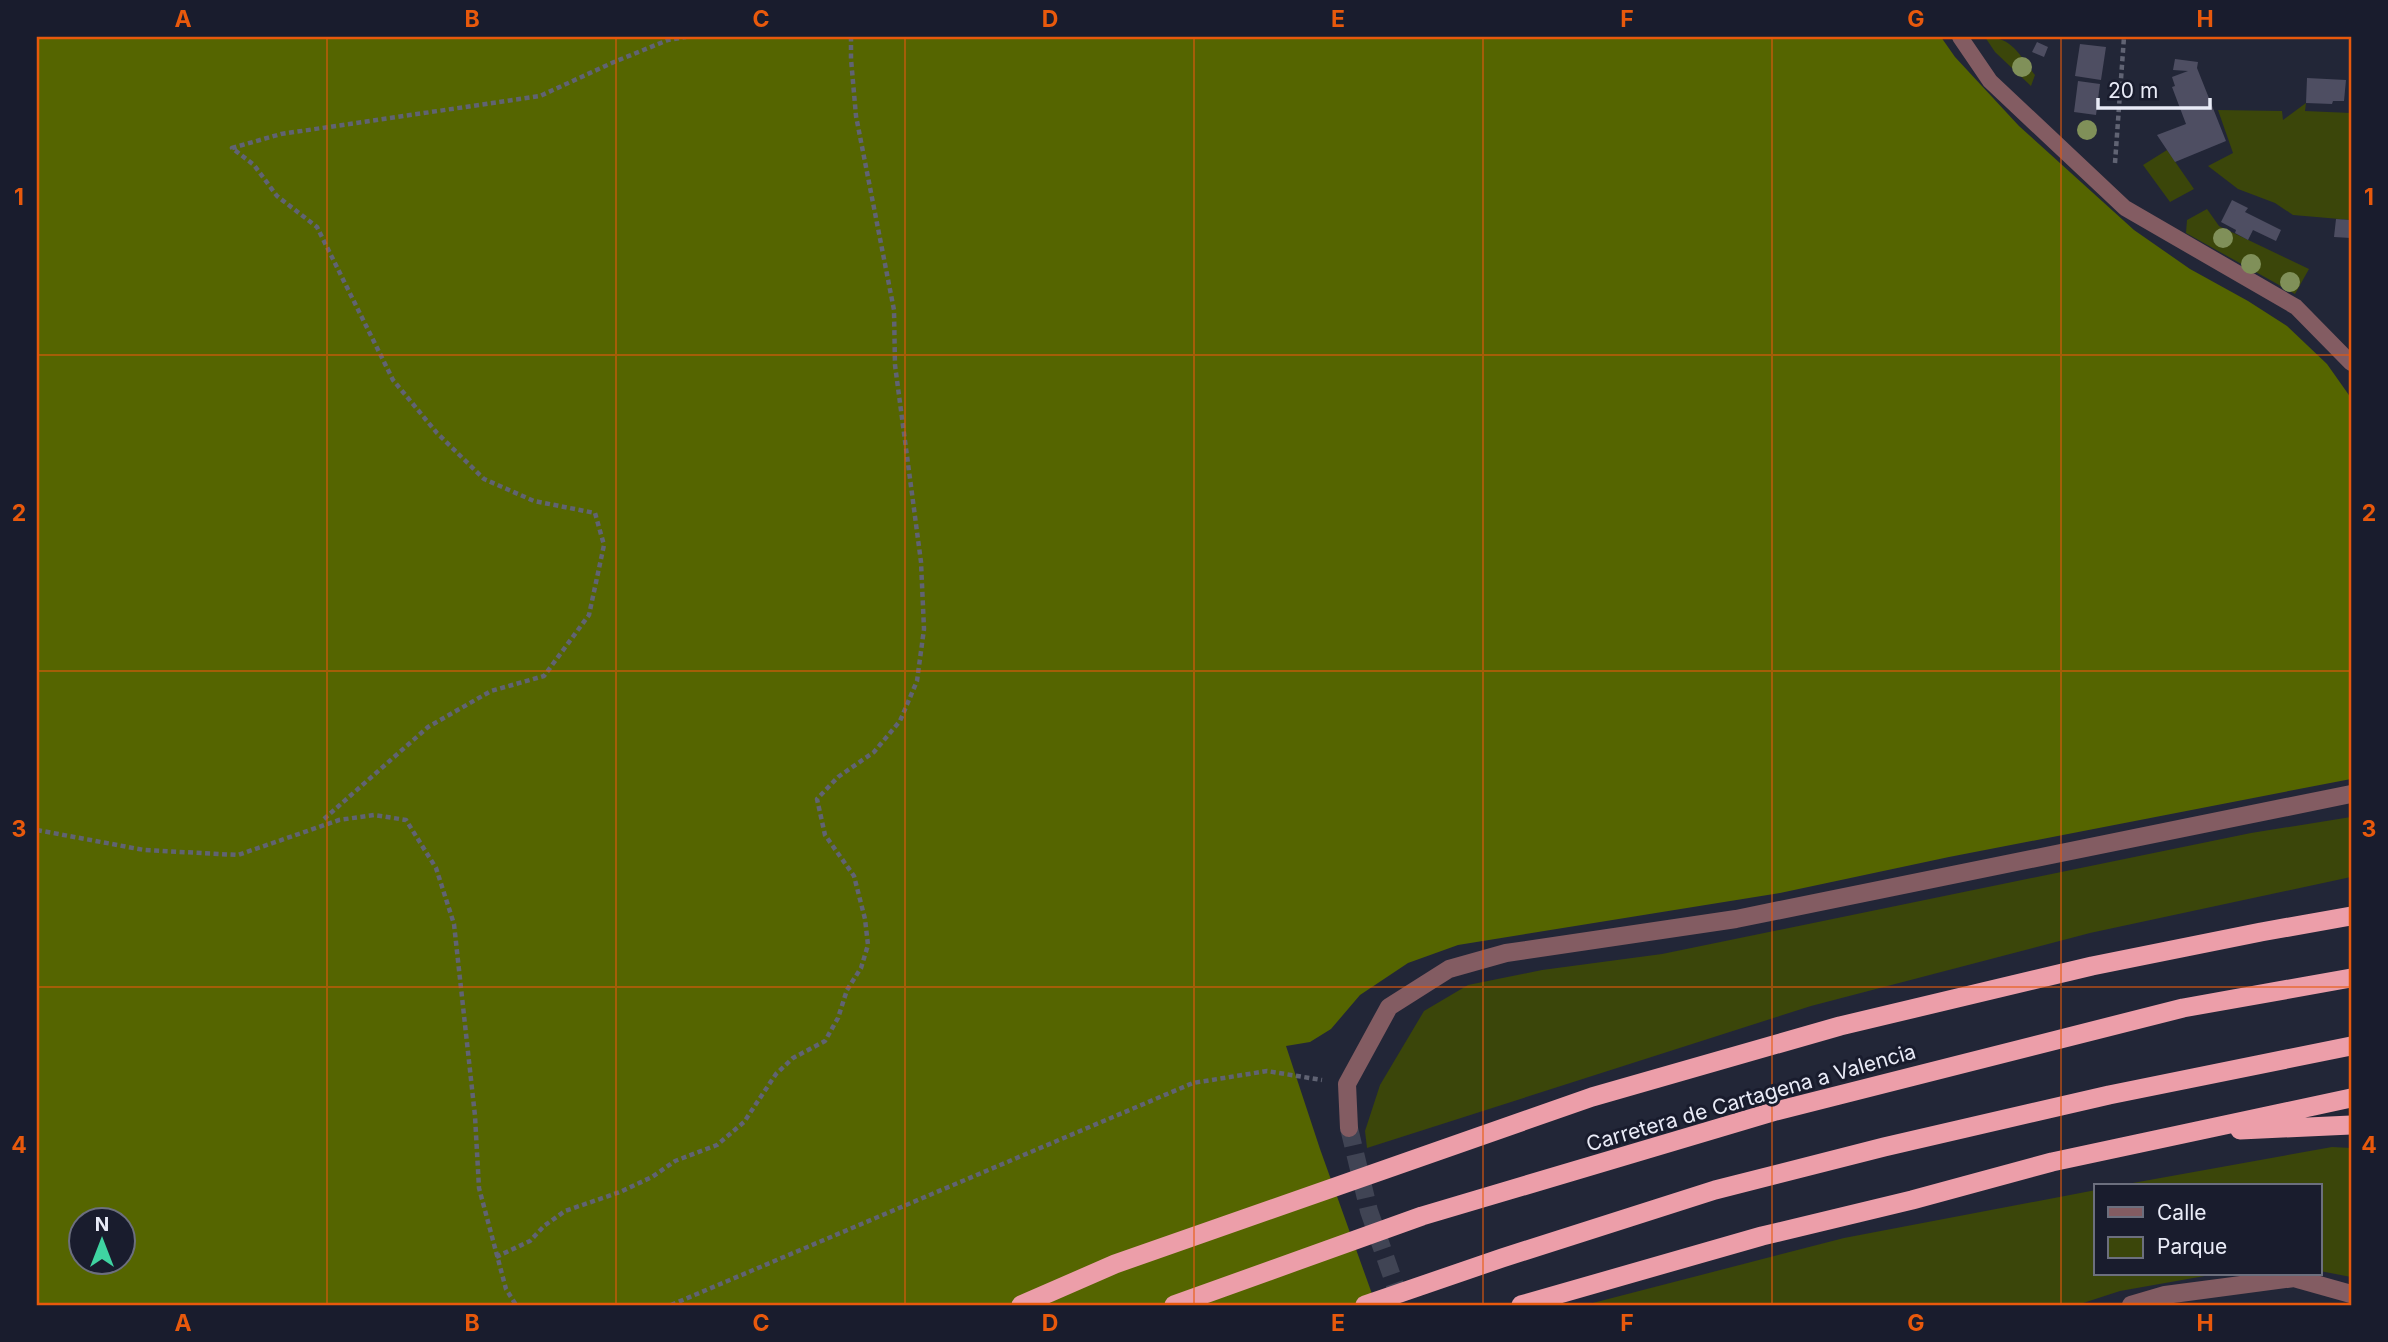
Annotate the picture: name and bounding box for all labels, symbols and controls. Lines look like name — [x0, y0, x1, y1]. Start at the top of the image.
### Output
text: A — [174, 5, 192, 33]
text: B — [464, 5, 480, 33]
text: C — [752, 5, 770, 33]
text: D — [1042, 5, 1058, 33]
text: E — [1331, 5, 1345, 33]
text: F — [1620, 5, 1634, 33]
text: G — [1907, 5, 1925, 33]
text: H — [2196, 5, 2214, 33]
scale bar — [2098, 66, 2210, 110]
text: 20 m — [2108, 78, 2158, 103]
text: 1 — [14, 183, 24, 211]
text: 1 — [2364, 183, 2374, 211]
text: 2 — [12, 499, 26, 527]
text: 2 — [2362, 499, 2376, 527]
text: 3 — [12, 815, 26, 843]
text: 3 — [2362, 815, 2376, 843]
street label: Carretera de Cartagena a Valencia — [1583, 1038, 1918, 1157]
text: 4 — [11, 1131, 27, 1159]
text: 4 — [2361, 1131, 2377, 1159]
legend — [2094, 1184, 2322, 1276]
text: Calle — [2157, 1200, 2207, 1225]
north arrow — [66, 1206, 136, 1276]
text: N — [95, 1213, 109, 1236]
text: Parque — [2157, 1234, 2227, 1259]
text: A — [174, 1309, 192, 1337]
text: B — [464, 1309, 480, 1337]
text: C — [752, 1309, 770, 1337]
text: D — [1042, 1309, 1058, 1337]
text: E — [1331, 1309, 1345, 1337]
text: F — [1620, 1309, 1634, 1337]
text: G — [1907, 1309, 1925, 1337]
text: H — [2196, 1309, 2214, 1337]

